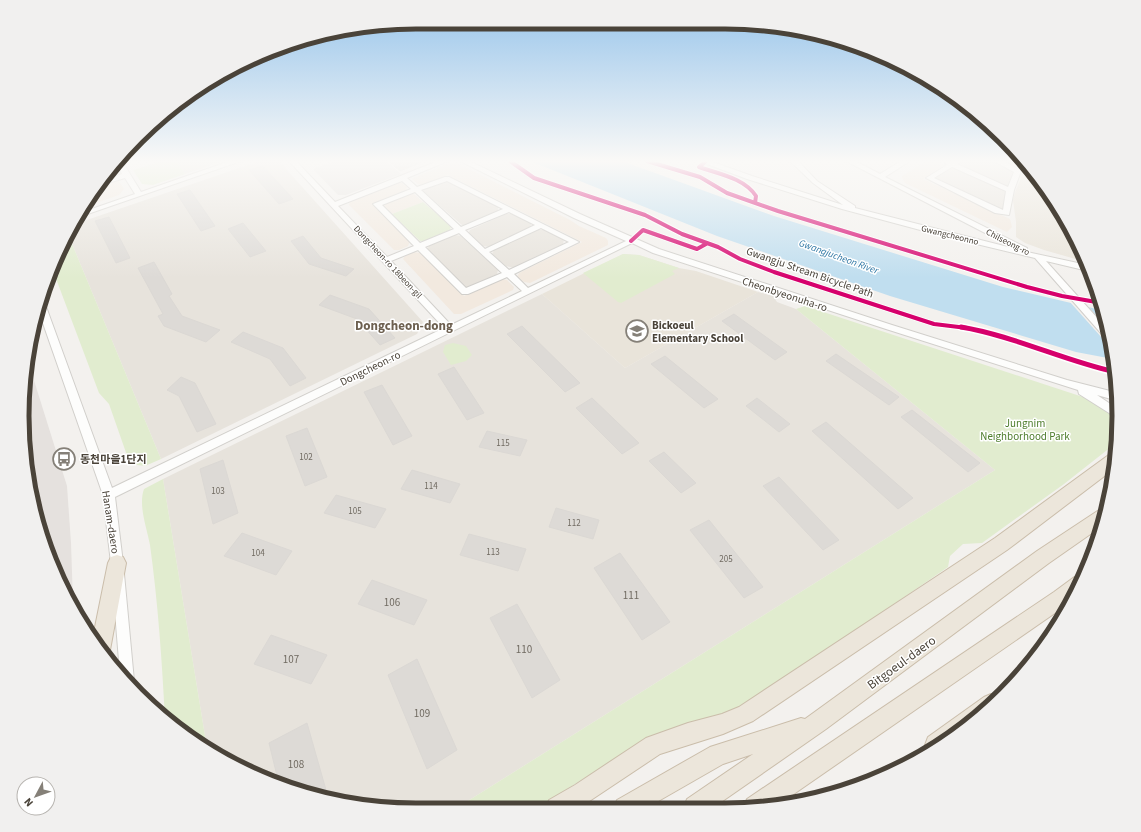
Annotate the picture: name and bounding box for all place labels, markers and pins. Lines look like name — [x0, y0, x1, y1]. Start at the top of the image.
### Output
school or university icon: Bickoeul Elementary School — [624, 318, 650, 344]
place label: Bickoeul Elementary School — [652, 318, 744, 346]
bus stop icon: 동천마을1단지 — [51, 446, 77, 472]
place label: 동천마을1단지 — [80, 452, 147, 467]

